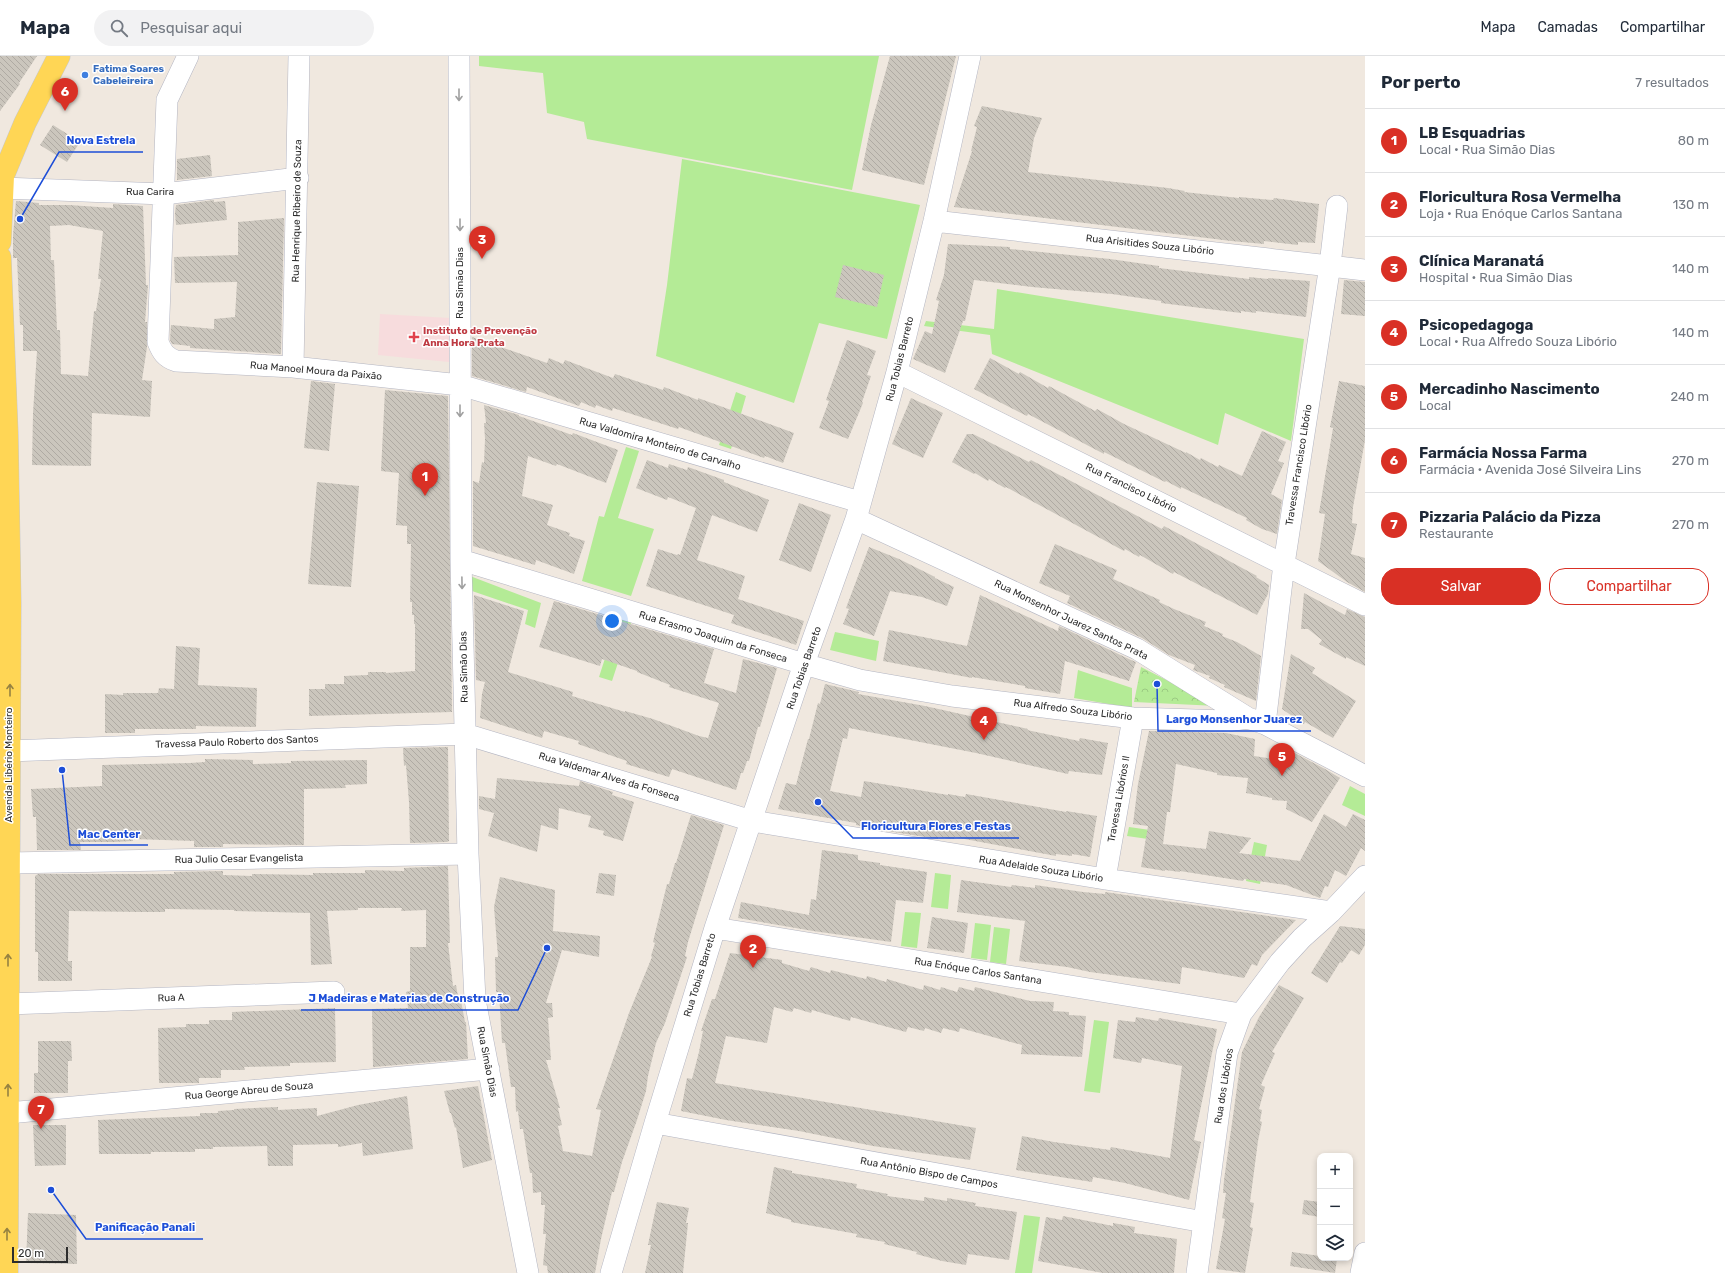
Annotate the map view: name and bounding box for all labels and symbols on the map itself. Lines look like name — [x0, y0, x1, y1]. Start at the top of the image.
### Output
place label: Fatima Soares Cabeleireira — [93, 63, 165, 87]
marker: Fatima Soares Cabeleireira — [80, 70, 90, 80]
pin: 6 — [52, 78, 78, 111]
one-way arrow — [455, 88, 463, 101]
callout: Nova Estrela — [59, 129, 143, 152]
text: Nova Estrela — [67, 134, 135, 147]
street label: Rua Henrique Ribeiro de Souza — [290, 139, 304, 283]
street label: Rua Carira — [126, 186, 174, 198]
one-way arrow — [456, 218, 464, 231]
pin: 3 — [469, 226, 495, 259]
street label: Rua Arisitides Souza Libório — [1085, 232, 1215, 258]
street label: Rua Simão Dias — [454, 247, 466, 319]
street label: Rua Tobias Barreto — [884, 315, 916, 403]
place label: Instituto de Prevenção Anna Hora Prata — [423, 325, 537, 349]
marker: Instituto de Prevenção Anna Hora Prata — [408, 331, 420, 343]
street label: Rua Manoel Moura da Paixão — [250, 359, 383, 383]
street label: Travessa Francisco Libório — [1283, 403, 1315, 527]
one-way arrow — [456, 404, 464, 417]
street label: Rua Valdomira Monteiro de Carvalho — [578, 415, 742, 473]
street label: Rua Francisco Libório — [1083, 461, 1179, 515]
pin: 1 — [412, 463, 438, 496]
one-way arrow — [458, 576, 466, 589]
street label: Rua Monsenhor Juarez Santos Prata — [992, 577, 1150, 663]
street label: Rua Erasmo Joaquim da Fonseca — [637, 609, 789, 665]
your location — [602, 611, 622, 631]
street label: Rua Tobias Barreto — [784, 625, 824, 711]
street label: Rua Simão Dias — [457, 631, 471, 703]
one-way arrow — [6, 684, 14, 697]
street label: Rua Alfredo Souza Libório — [1013, 697, 1133, 723]
street label: Avenida Libério Monteiro — [3, 707, 15, 822]
pin: 4 — [971, 707, 997, 740]
callout: Largo Monsenhor Juarez — [1158, 708, 1311, 731]
text: Largo Monsenhor Juarez — [1166, 713, 1302, 726]
street label: Travessa Paulo Roberto dos Santos — [155, 733, 319, 751]
pin: 5 — [1269, 743, 1295, 776]
street label: Rua Valdemar Alves da Fonseca — [537, 750, 681, 804]
street label: Travessa Libórios II — [1105, 755, 1133, 843]
callout: Floricultura Flores e Festas — [853, 815, 1019, 838]
text: Floricultura Flores e Festas — [861, 820, 1011, 833]
callout: Mac Center — [70, 822, 148, 845]
text: Mac Center — [78, 828, 140, 841]
street label: Rua Julio Cesar Evangelista — [175, 852, 303, 866]
street label: Rua Adelaide Souza Libório — [978, 853, 1104, 885]
street label: Rua Tobias Barreto — [682, 931, 719, 1018]
pin: 2 — [740, 935, 766, 968]
one-way arrow — [5, 954, 12, 967]
street label: Rua Enóque Carlos Santana — [913, 955, 1043, 987]
callout: J Madeiras e Materias de Construção — [301, 987, 518, 1010]
street label: Rua A — [157, 992, 185, 1004]
text: J Madeiras e Materias de Construção — [308, 992, 510, 1005]
street label: Rua Simão Dias — [474, 1026, 500, 1098]
street label: Rua dos Libórios — [1212, 1047, 1236, 1125]
street label: Rua George Abreu de Souza — [184, 1079, 314, 1103]
one-way arrow — [4, 1084, 12, 1097]
pin: 7 — [28, 1096, 54, 1129]
street label: Rua Antônio Bispo de Campos — [859, 1155, 999, 1191]
callout: Panificação Panali — [86, 1216, 203, 1239]
text: Panificação Panali — [95, 1221, 195, 1234]
one-way arrow — [3, 1228, 11, 1241]
scale bar — [12, 1245, 68, 1264]

